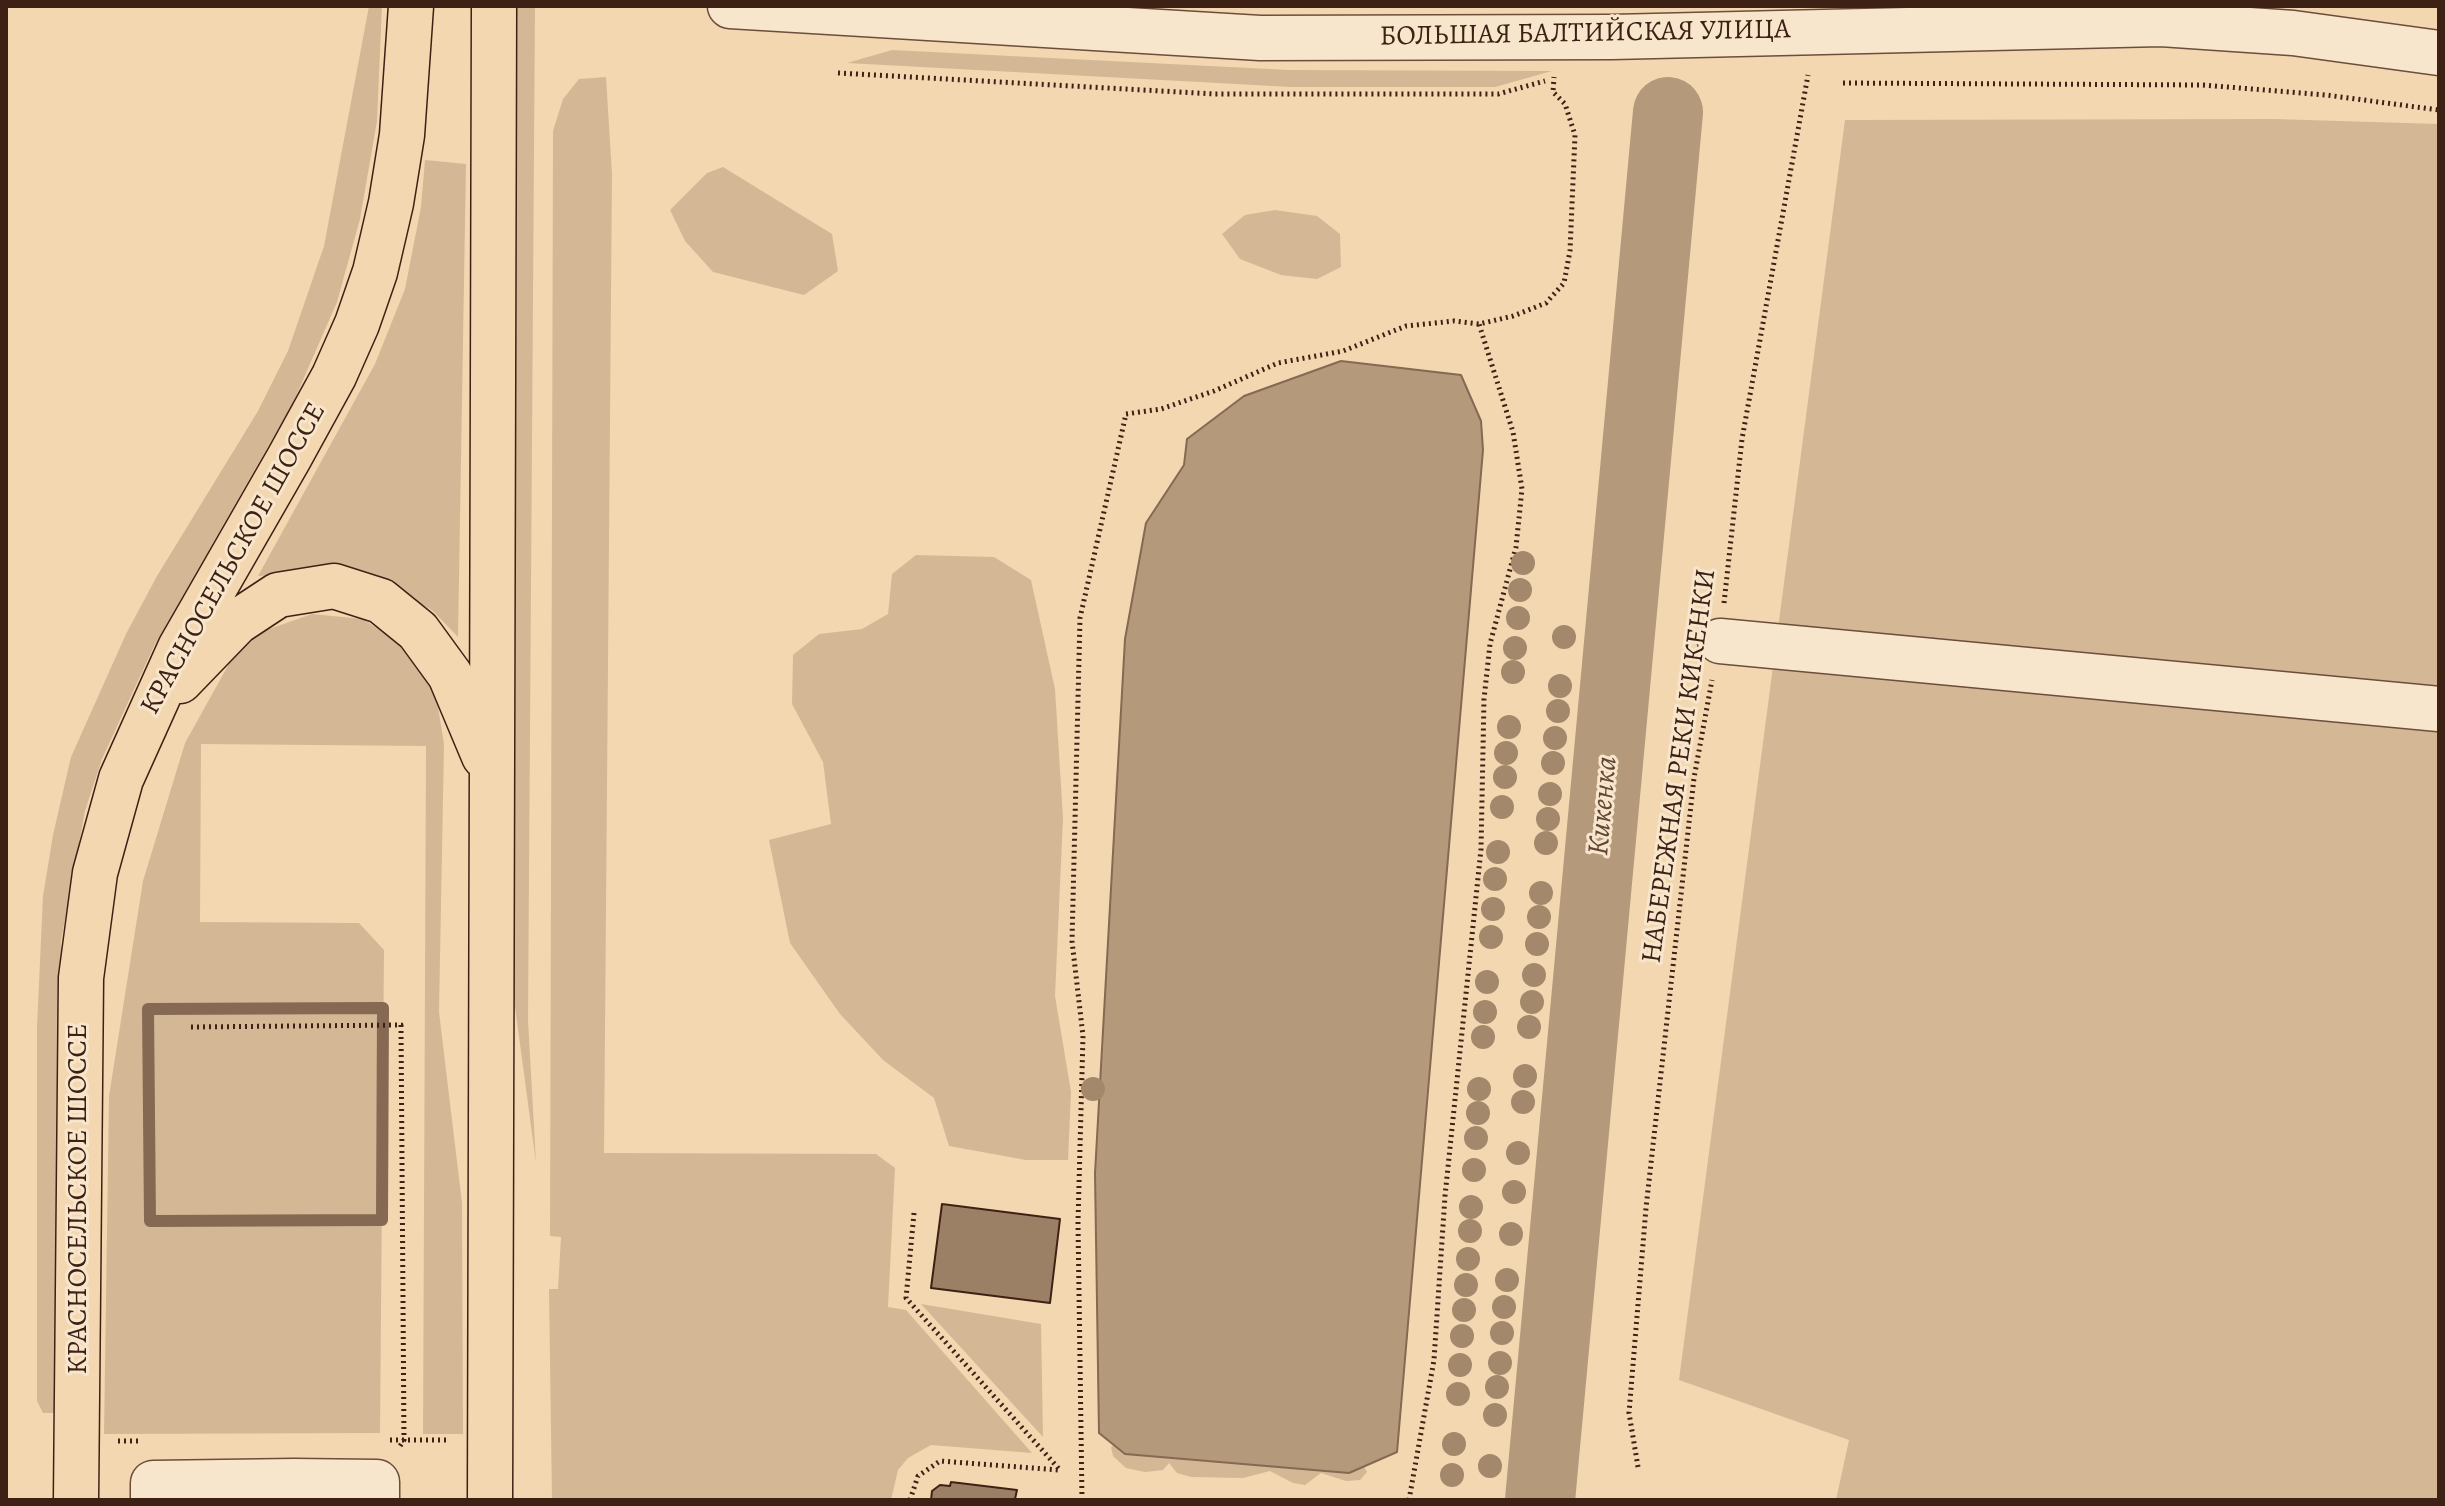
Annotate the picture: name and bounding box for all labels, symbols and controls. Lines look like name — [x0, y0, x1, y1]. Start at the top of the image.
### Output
street label: БОЛЬШАЯ БАЛТИЙСКАЯ УЛИЦА — [1379, 14, 1791, 54]
street label: КРАСНОСЕЛЬСКОЕ ШОССЕ — [134, 397, 334, 721]
street label: НАБЕРЕЖНАЯ РЕКИ КИКЕНКИ — [1636, 567, 1724, 965]
water label: Кикенка — [1582, 755, 1626, 857]
street label: КРАСНОСЕЛЬСКОЕ ШОССЕ — [62, 1023, 96, 1375]

